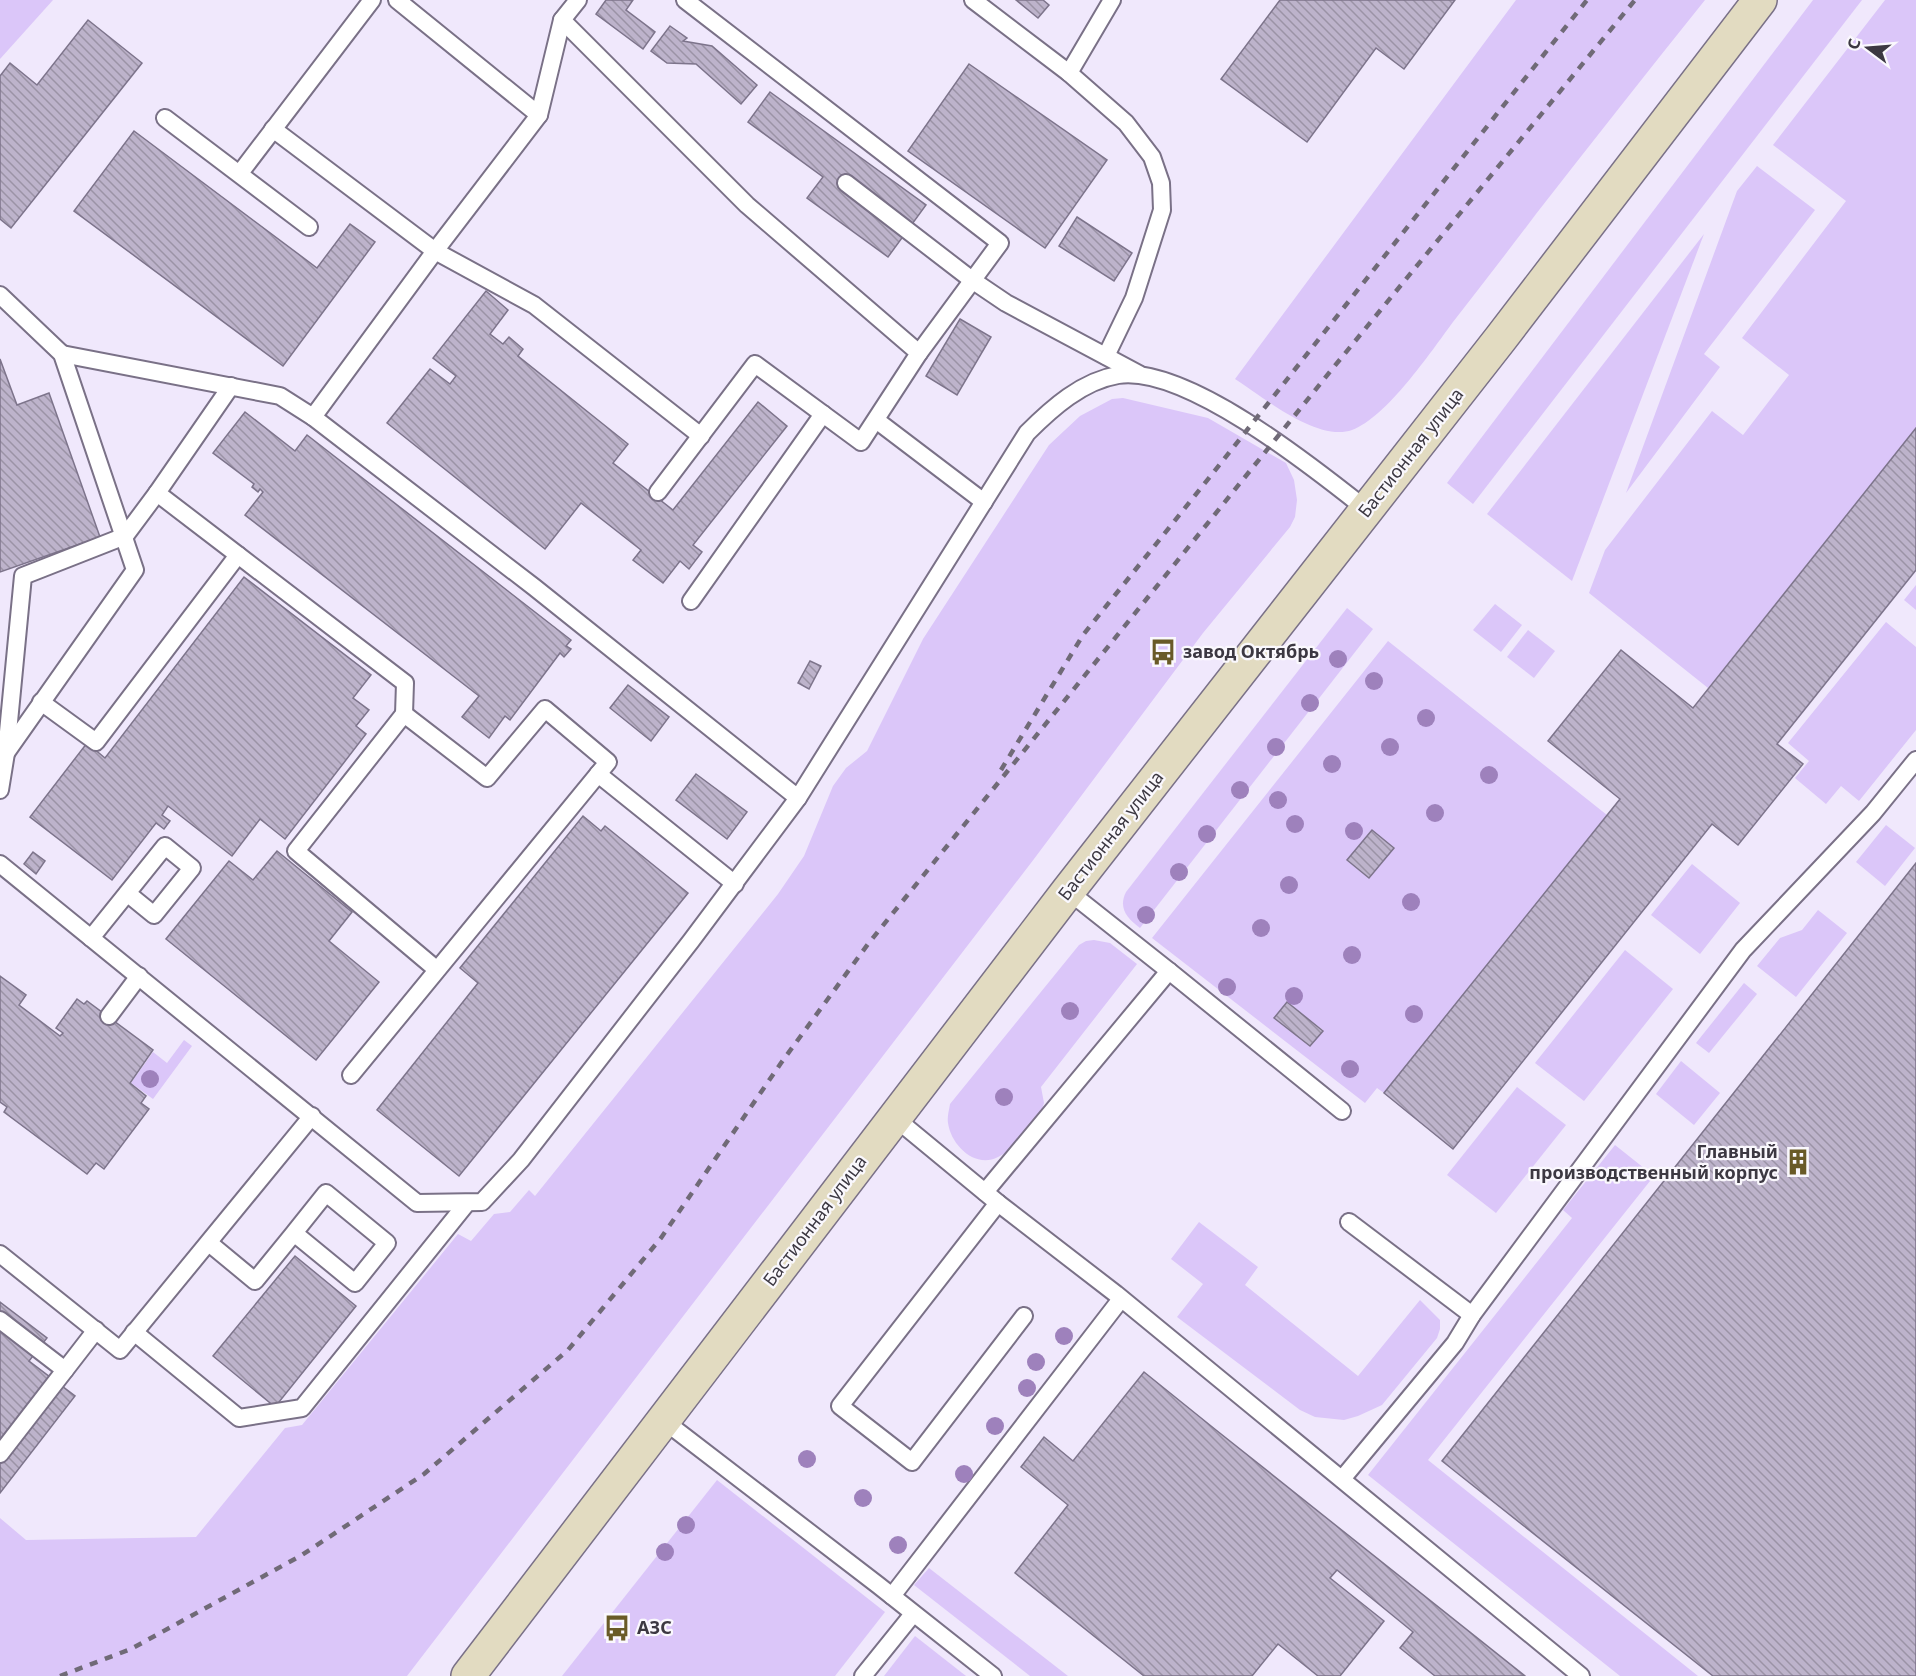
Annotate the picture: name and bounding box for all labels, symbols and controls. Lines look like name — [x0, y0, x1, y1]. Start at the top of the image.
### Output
north arrow — [1838, 18, 1898, 78]
text: С — [1842, 36, 1866, 52]
street label: Бастионная улица — [1352, 383, 1468, 522]
bus stop icon: завод Октябрь — [1148, 637, 1178, 667]
place label: завод Октябрь — [1183, 639, 1319, 663]
street label: Бастионная улица — [1052, 766, 1168, 905]
place label: Главный производственный корпус — [1529, 1139, 1778, 1184]
building icon: Главный производственный корпус — [1783, 1147, 1813, 1177]
street label: Бастионная улица — [757, 1150, 871, 1291]
bus stop icon: АЗС — [602, 1613, 632, 1643]
place label: АЗС — [637, 1615, 672, 1639]

